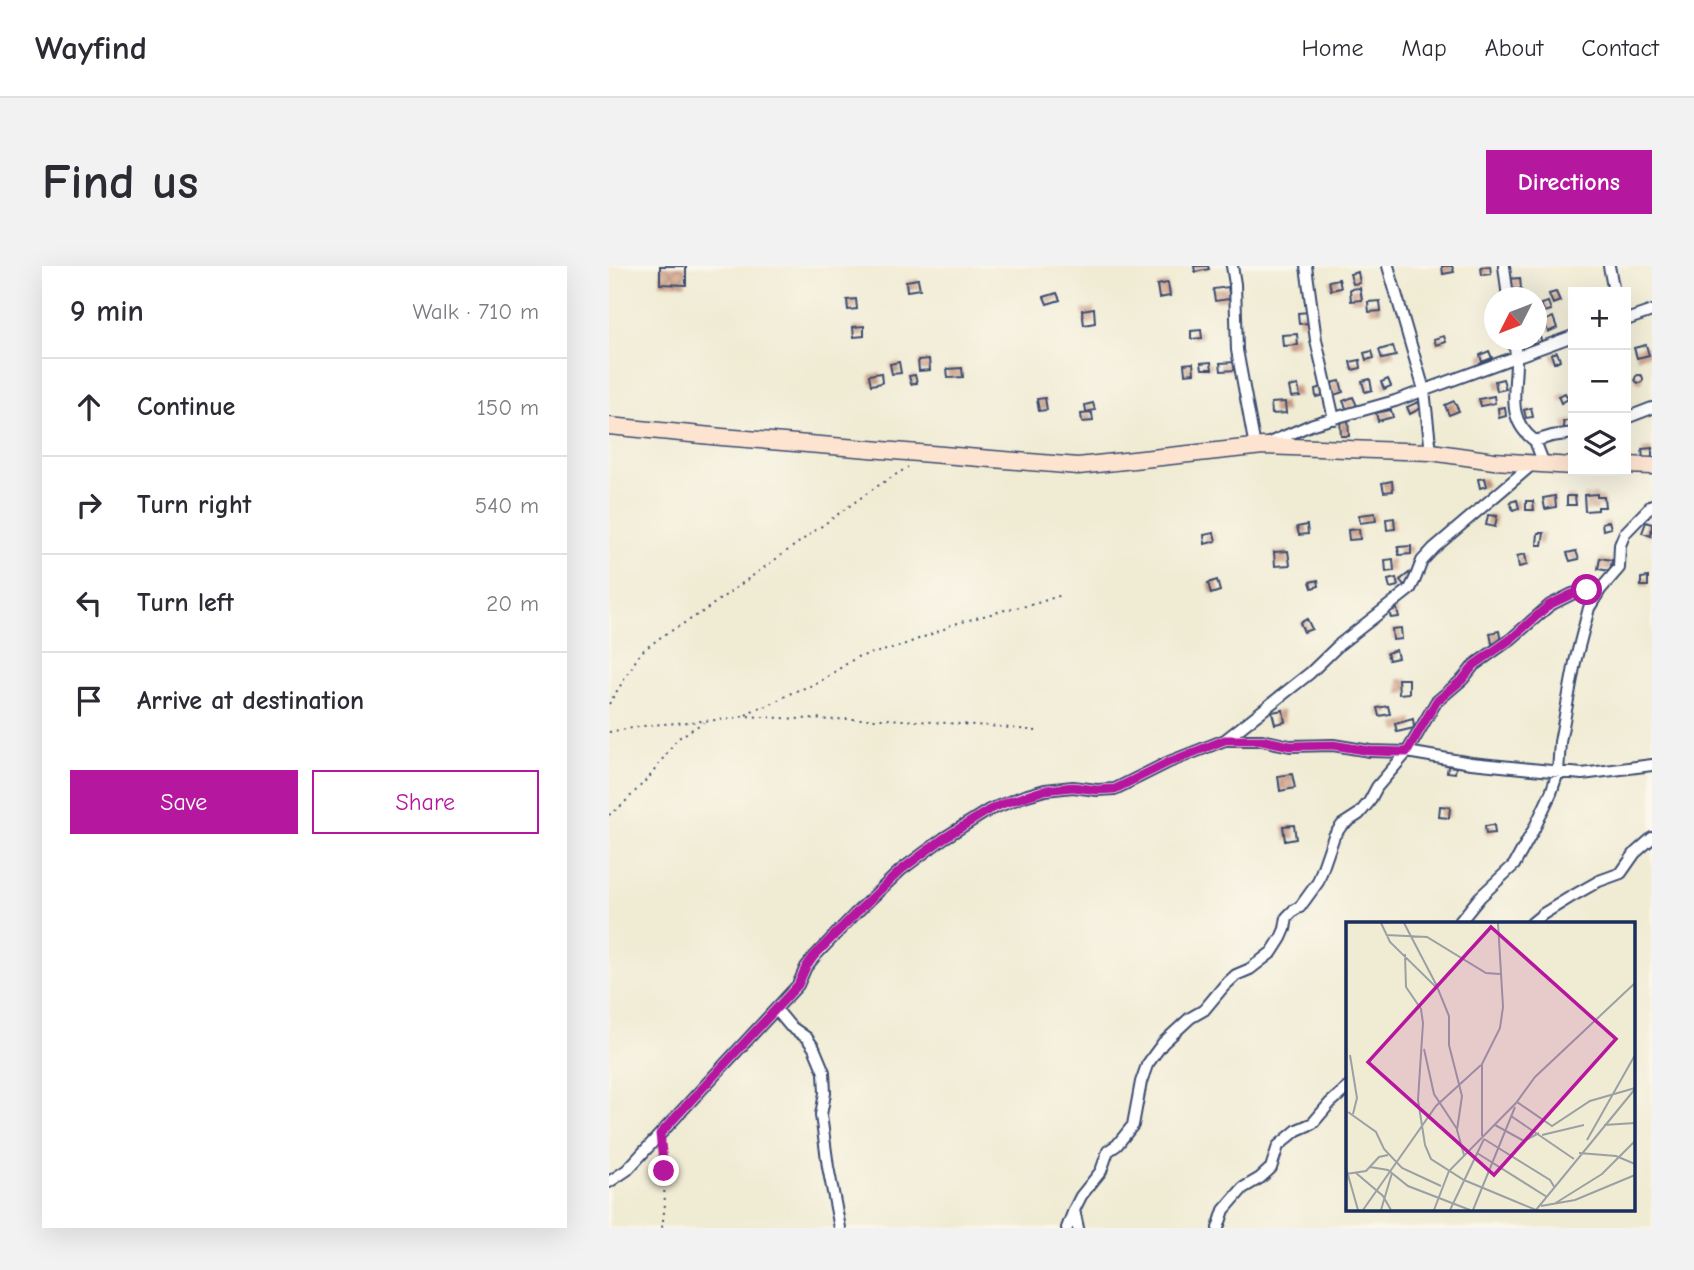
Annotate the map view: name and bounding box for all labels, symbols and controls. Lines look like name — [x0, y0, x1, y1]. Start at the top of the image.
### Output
text: Wayfind — [35, 29, 147, 67]
text: Home — [1302, 34, 1363, 62]
text: Map — [1401, 34, 1447, 62]
text: About — [1485, 34, 1543, 62]
text: Contact — [1581, 34, 1659, 62]
button: Directions — [1486, 150, 1652, 214]
text: Find us — [42, 154, 198, 210]
north arrow — [1484, 287, 1547, 350]
map controls — [1568, 287, 1631, 476]
button: + — [1568, 287, 1631, 350]
text: 9 min — [70, 294, 144, 329]
text: Walk · 710 m — [412, 298, 539, 325]
button: − — [1568, 350, 1631, 413]
icon: ahead — [70, 388, 108, 426]
text: Continue — [137, 392, 235, 422]
text: 150 m — [477, 394, 539, 421]
button: layers — [1568, 413, 1631, 476]
icon: right — [70, 486, 108, 524]
text: Turn right — [137, 490, 251, 520]
text: 540 m — [475, 492, 539, 519]
route start — [1571, 574, 1602, 605]
icon: left — [70, 584, 108, 622]
text: Turn left — [137, 588, 234, 618]
text: 20 m — [486, 590, 539, 617]
icon: arrive — [70, 682, 108, 720]
text: Arrive at destination — [137, 686, 364, 716]
button: Save — [70, 770, 298, 834]
button: Share — [312, 770, 539, 834]
inset map — [1346, 922, 1635, 1210]
route end — [648, 1155, 679, 1186]

